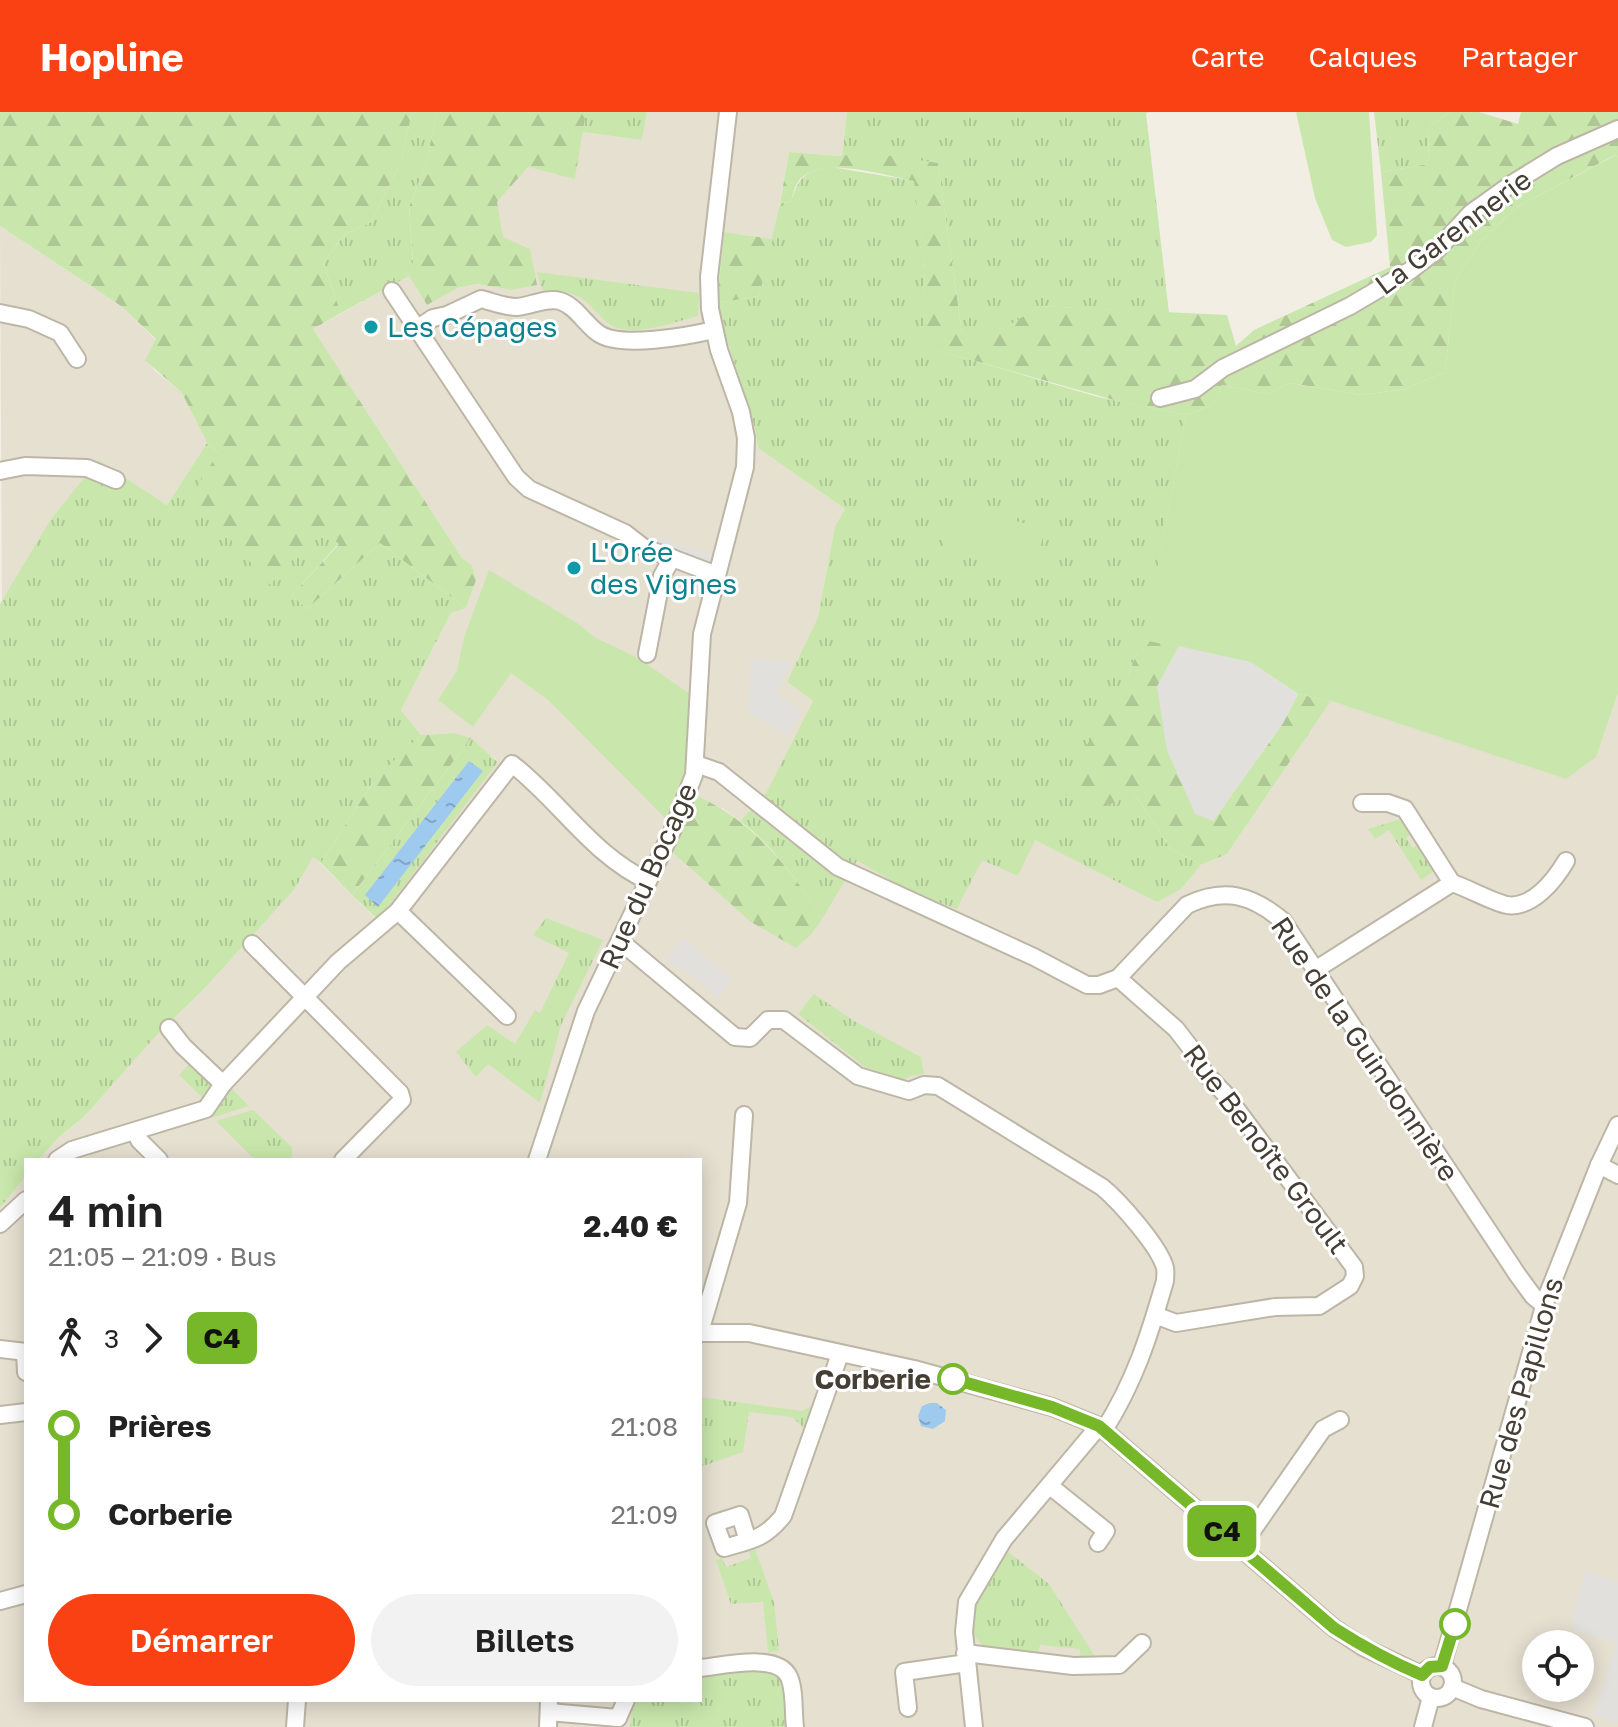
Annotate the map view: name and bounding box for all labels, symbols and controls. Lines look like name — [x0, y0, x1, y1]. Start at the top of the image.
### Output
text: Hopline — [40, 34, 184, 79]
text: Carte — [1191, 40, 1264, 73]
text: Calques — [1308, 40, 1417, 73]
text: Partager — [1461, 40, 1578, 73]
street label: La Garennerie — [1368, 162, 1537, 301]
place label: Les Cépages — [387, 310, 557, 343]
marker: Les Cépages — [362, 318, 380, 336]
place label: L'Orée des Vignes — [590, 535, 737, 600]
marker: L'Orée des Vignes — [565, 559, 583, 577]
street label: Rue du Bocage — [592, 778, 703, 974]
street label: Rue de la Guindonnière — [1265, 910, 1466, 1187]
street label: Rue Benoîte Groult — [1177, 1038, 1356, 1260]
text: 4 min — [48, 1184, 164, 1237]
text: 2.40 € — [583, 1208, 678, 1244]
text: 21:05 – 21:09 · Bus — [48, 1241, 277, 1272]
street label: Rue des Papillons — [1472, 1273, 1569, 1512]
icon: walk — [48, 1316, 92, 1360]
icon: forward — [131, 1316, 175, 1360]
text: C4 — [203, 1321, 241, 1354]
text: 3 — [104, 1323, 119, 1354]
place label: Corberie — [815, 1362, 931, 1395]
marker: Corberie — [938, 1364, 968, 1394]
text: Prières — [108, 1408, 211, 1444]
text: 21:08 — [611, 1411, 678, 1442]
text: Corberie — [108, 1496, 233, 1532]
text: 21:09 — [611, 1499, 678, 1530]
line badge: C4 — [1186, 1505, 1258, 1557]
text: C4 — [1203, 1514, 1241, 1547]
button: Démarrer — [48, 1594, 355, 1686]
button: Billets — [371, 1594, 678, 1686]
unlabelled marker — [1440, 1609, 1470, 1639]
map controls — [1522, 1630, 1594, 1702]
button: locate — [1522, 1630, 1594, 1702]

